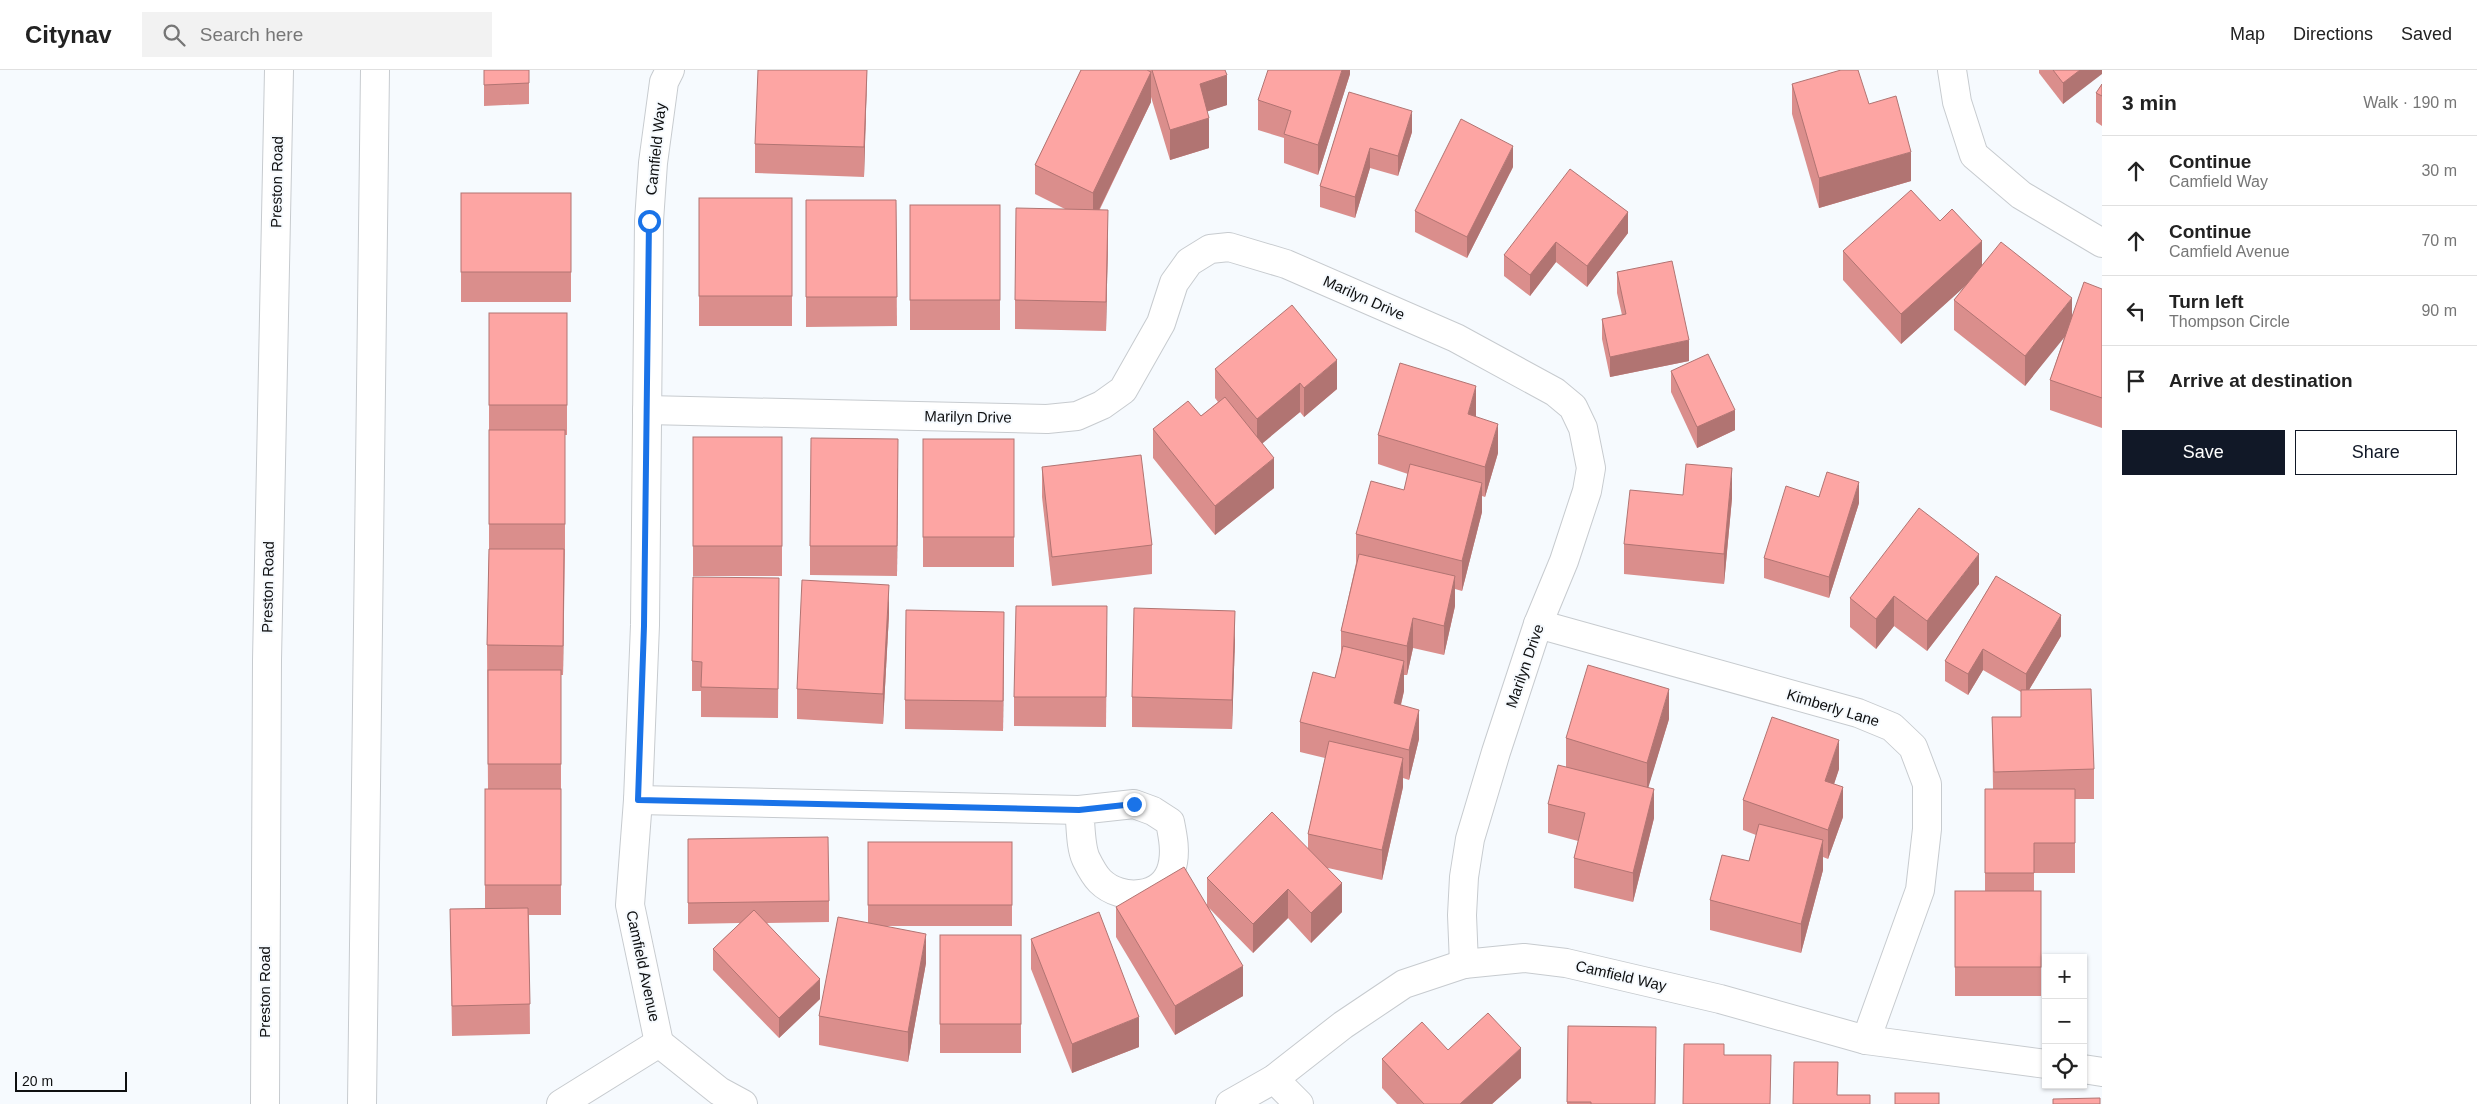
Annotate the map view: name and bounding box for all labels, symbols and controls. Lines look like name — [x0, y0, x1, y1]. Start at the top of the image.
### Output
search box — [142, 12, 492, 57]
text: Citynav — [25, 21, 112, 48]
icon: search — [160, 21, 188, 49]
text: Search here — [200, 24, 303, 45]
text: Map — [2230, 24, 2265, 44]
text: Directions — [2293, 24, 2373, 44]
text: Saved — [2401, 24, 2452, 44]
text: 3 min — [2122, 91, 2177, 114]
text: Walk · 190 m — [2363, 94, 2457, 111]
street label: Camfield Way — [642, 101, 669, 196]
street label: Preston Road — [267, 136, 286, 228]
text: Continue — [2169, 151, 2251, 172]
icon: ahead — [2122, 157, 2150, 185]
text: 30 m — [2421, 162, 2457, 179]
text: Camfield Way — [2169, 173, 2268, 190]
route start — [638, 210, 661, 233]
text: Continue — [2169, 221, 2251, 242]
icon: ahead — [2122, 227, 2150, 255]
text: 70 m — [2421, 232, 2457, 249]
text: Camfield Avenue — [2169, 243, 2290, 260]
street label: Marilyn Drive — [1321, 272, 1408, 323]
text: Turn left — [2169, 291, 2244, 312]
icon: left — [2122, 297, 2150, 325]
text: 90 m — [2421, 302, 2457, 319]
text: Thompson Circle — [2169, 313, 2290, 330]
icon: arrive — [2122, 367, 2150, 395]
text: Arrive at destination — [2169, 370, 2353, 391]
street label: Marilyn Drive — [924, 407, 1012, 426]
button: Save — [2122, 430, 2285, 475]
button: Share — [2295, 430, 2457, 475]
street label: Preston Road — [258, 541, 277, 633]
street label: Marilyn Drive — [1502, 622, 1547, 710]
street label: Kimberly Lane — [1785, 685, 1881, 730]
route end — [1123, 793, 1146, 816]
street label: Camfield Avenue — [623, 909, 664, 1023]
street label: Preston Road — [256, 946, 273, 1038]
map controls — [2042, 954, 2087, 1089]
button: + — [2042, 954, 2087, 999]
street label: Camfield Way — [1574, 957, 1669, 994]
button: − — [2042, 999, 2087, 1044]
button: locate — [2042, 1044, 2087, 1089]
scale bar — [15, 1069, 128, 1092]
text: 20 m — [22, 1073, 53, 1089]

